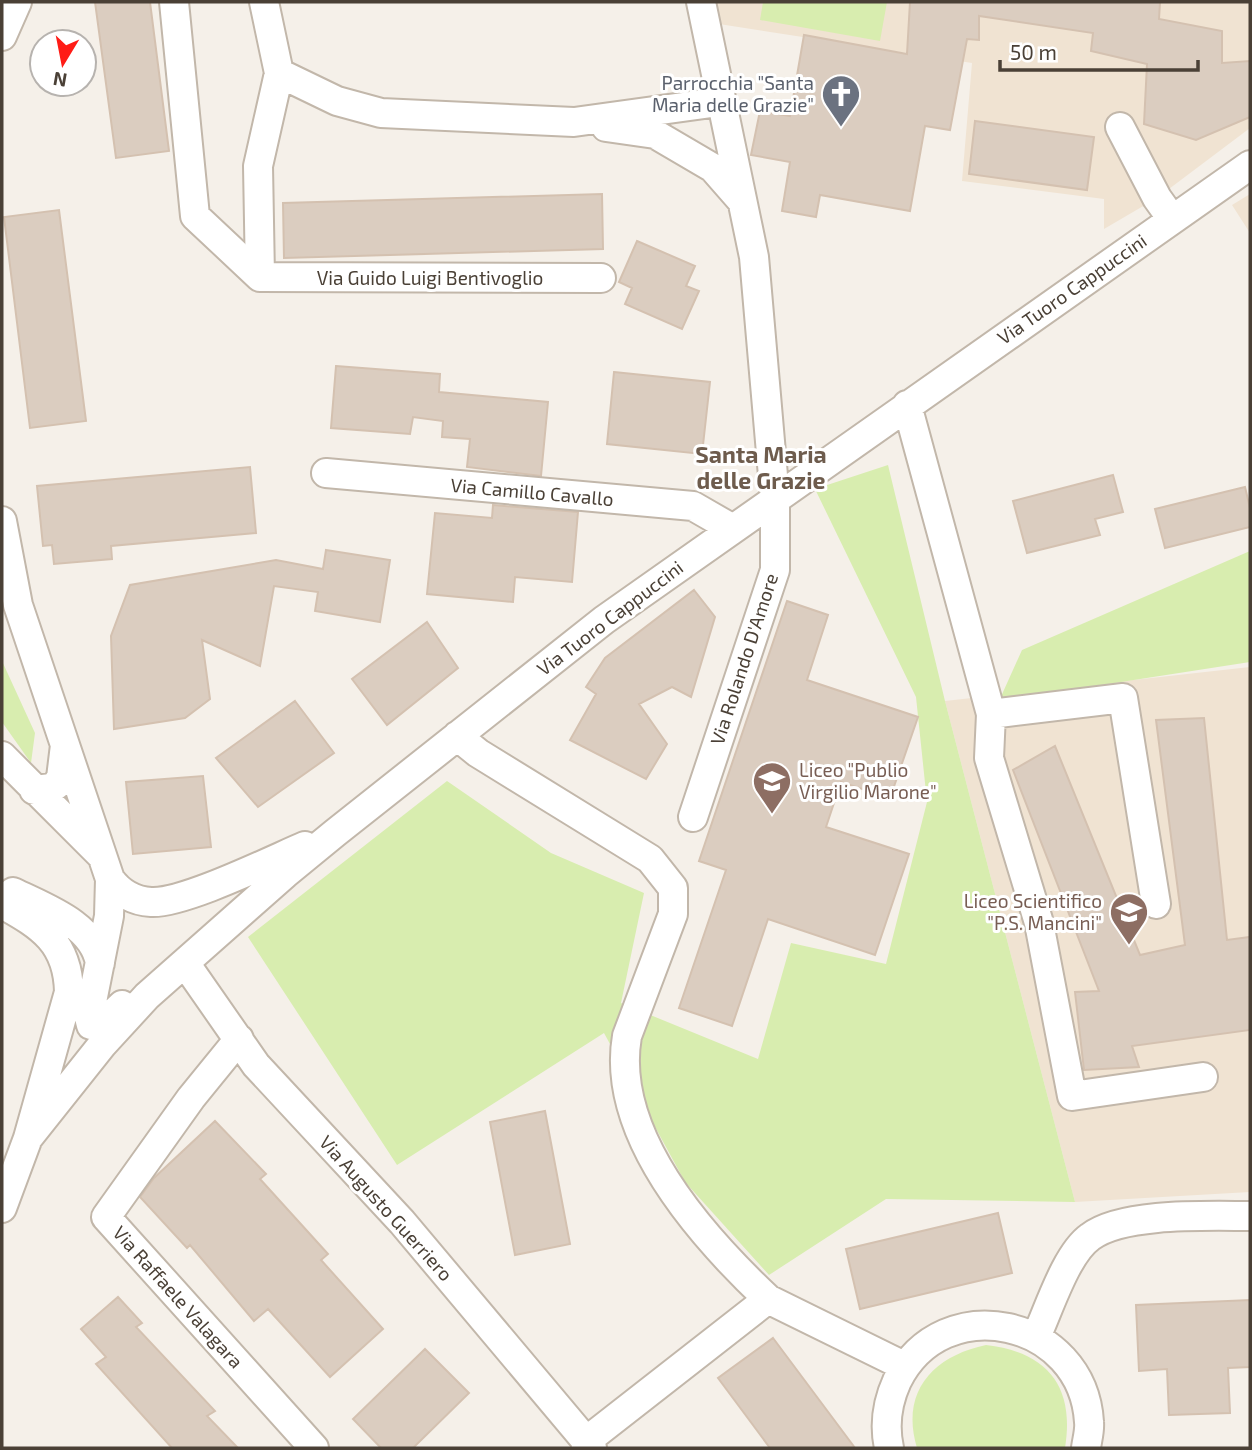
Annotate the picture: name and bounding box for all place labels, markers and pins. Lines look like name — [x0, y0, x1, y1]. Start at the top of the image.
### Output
place label: Parrocchia "Santa Maria delle Grazie" — [652, 71, 814, 116]
church icon: Parrocchia "Santa Maria delle Grazie" — [820, 73, 862, 128]
place label: Liceo "Publio Virgilio Marone" — [799, 758, 937, 803]
school or university icon: Liceo "Publio Virgilio Marone" — [751, 760, 793, 815]
place label: Liceo Scientifico "P.S. Mancini" — [964, 889, 1102, 934]
school or university icon: Liceo Scientifico "P.S. Mancini" — [1108, 891, 1150, 946]

